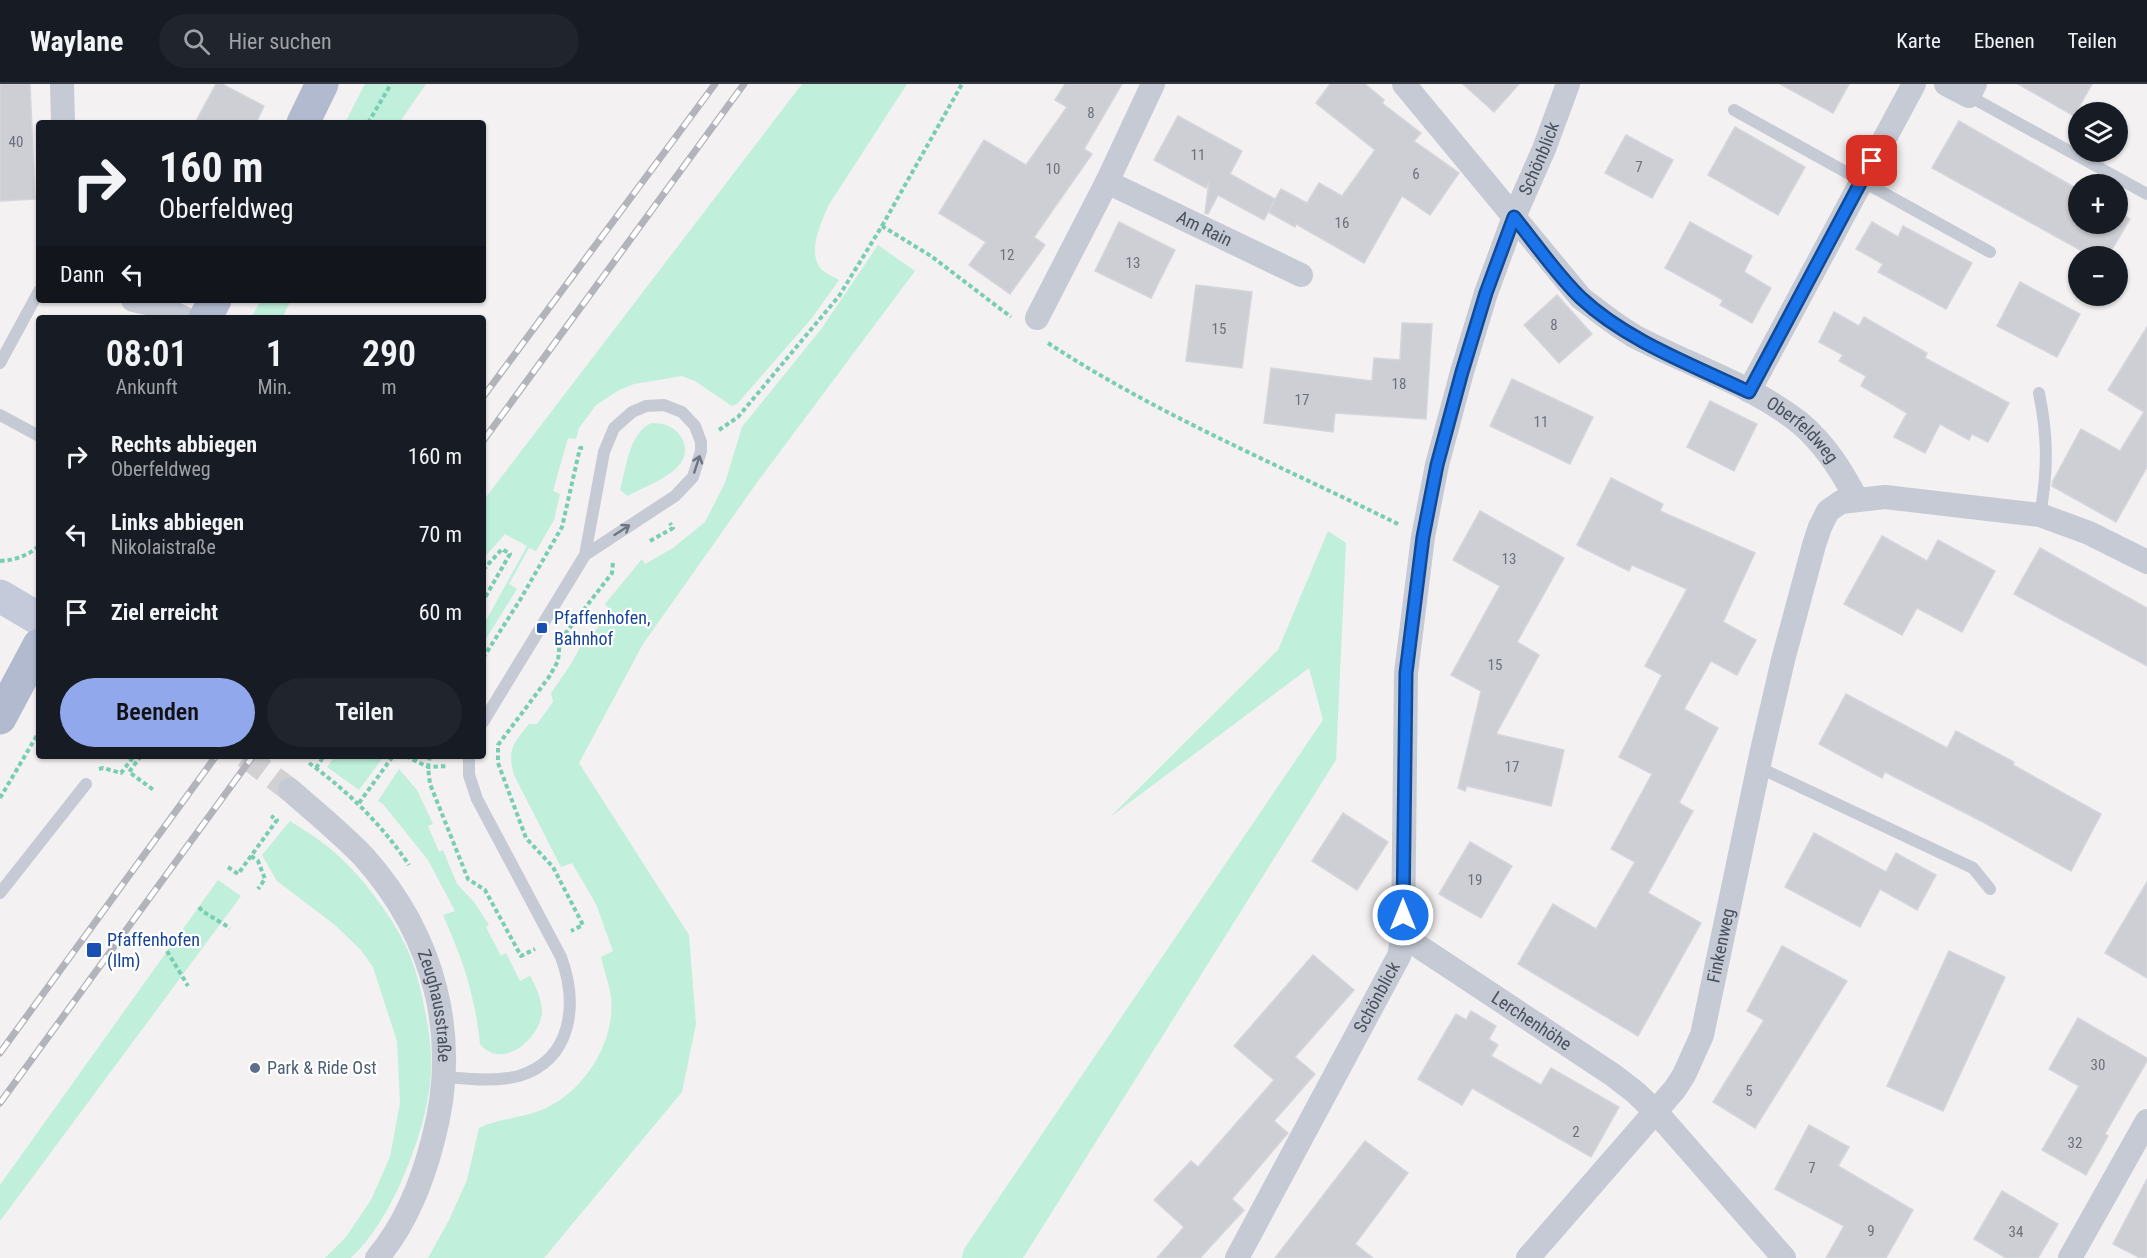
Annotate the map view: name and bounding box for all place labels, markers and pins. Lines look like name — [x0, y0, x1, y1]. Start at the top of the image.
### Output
pin — [1846, 135, 1897, 186]
place label: Pfaffenhofen, Bahnhof — [554, 607, 651, 649]
marker: Pfaffenhofen, Bahnhof — [535, 621, 549, 635]
place label: Pfaffenhofen (Ilm) — [107, 929, 200, 972]
marker: Pfaffenhofen (Ilm) — [85, 941, 103, 959]
place label: Park & Ride Ost — [267, 1057, 377, 1078]
marker: Park & Ride Ost — [248, 1061, 262, 1075]

